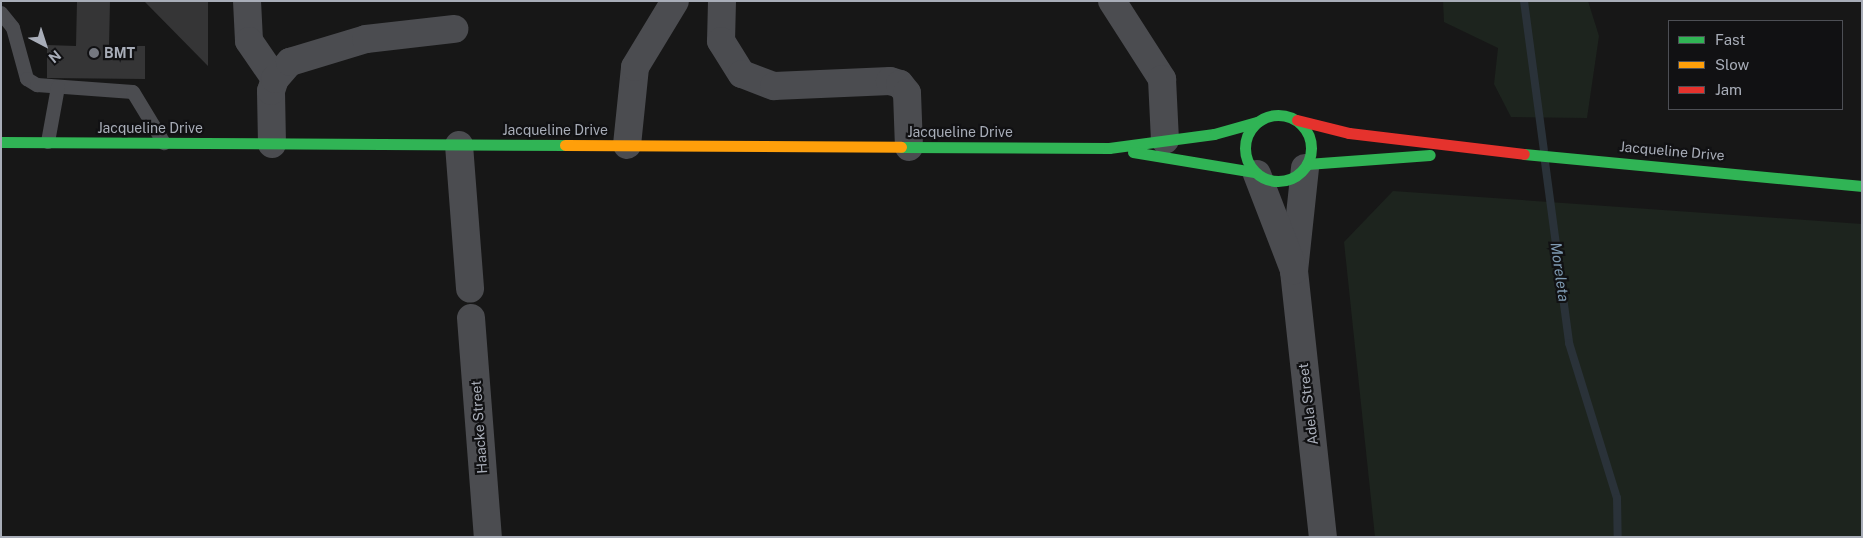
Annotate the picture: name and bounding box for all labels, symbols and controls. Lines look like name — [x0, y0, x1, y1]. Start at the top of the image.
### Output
north arrow — [20, 20, 70, 70]
legend — [1668, 20, 1843, 110]
text: Fast — [1715, 31, 1745, 48]
place label: BMT — [104, 45, 135, 61]
text: N — [45, 47, 64, 66]
marker: BMT — [88, 47, 100, 59]
text: Slow — [1715, 56, 1749, 73]
text: Jam — [1715, 81, 1742, 98]
street label: Jacqueline Drive — [97, 120, 203, 136]
street label: Jacqueline Drive — [502, 122, 608, 138]
street label: Jacqueline Drive — [907, 124, 1013, 140]
street label: Jacqueline Drive — [1619, 138, 1725, 164]
water label: Moreleta — [1547, 241, 1573, 303]
street label: Adela Street — [1295, 362, 1321, 446]
street label: Haacke Street — [467, 380, 491, 474]

